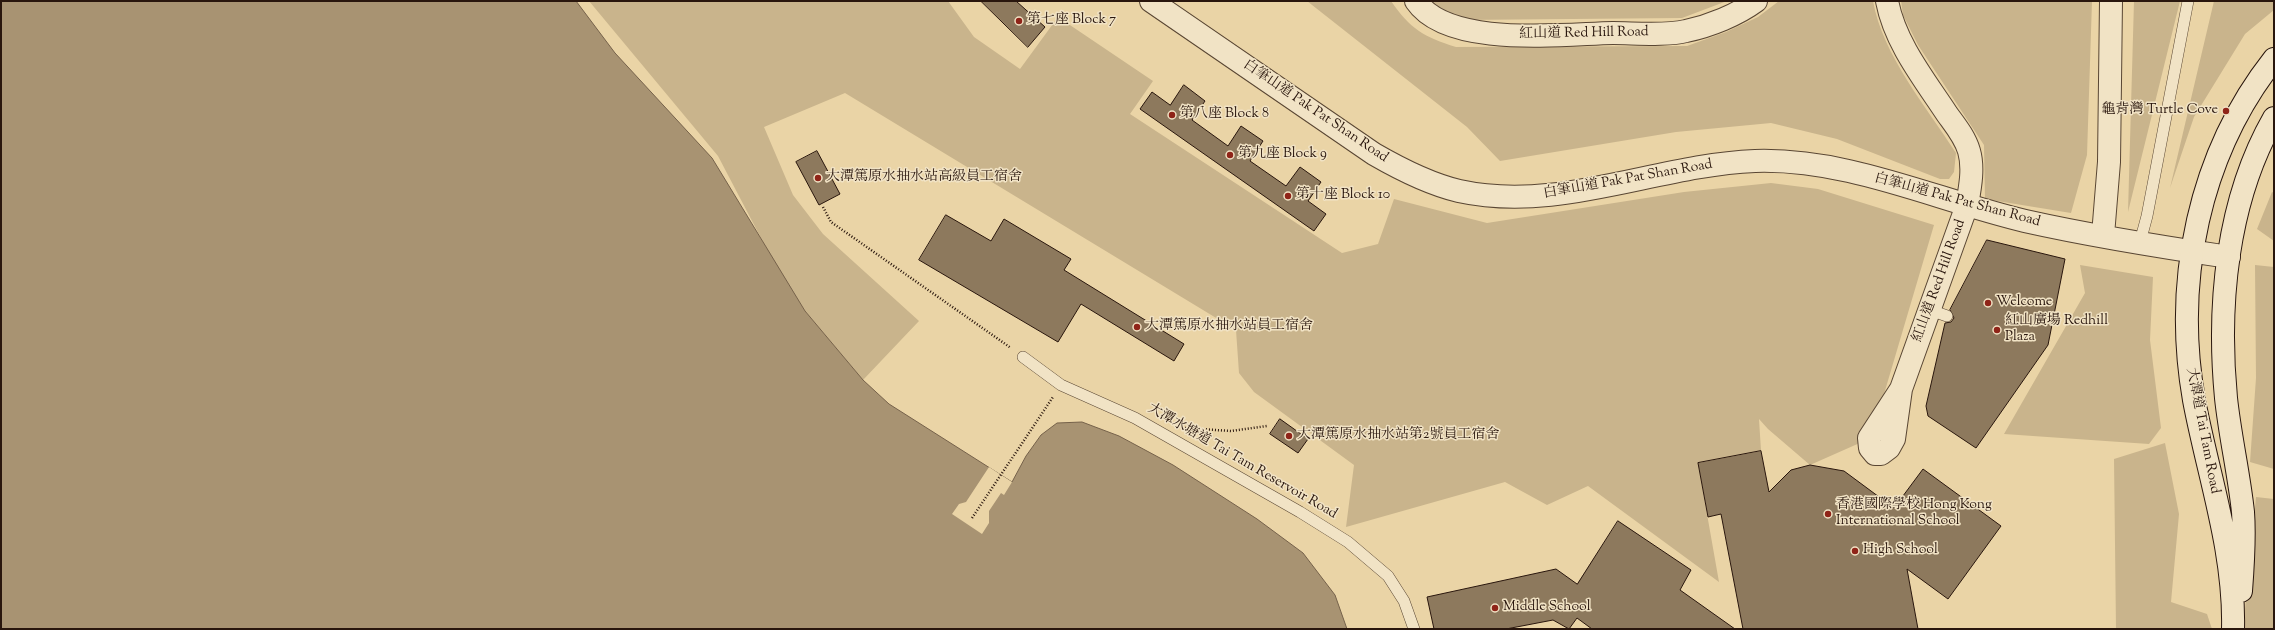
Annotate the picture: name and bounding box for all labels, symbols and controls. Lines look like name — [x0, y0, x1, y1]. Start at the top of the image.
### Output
place label: 第七座 Block 7 — [1027, 13, 1116, 29]
marker: 第七座 Block 7 — [1014, 16, 1024, 26]
street label: 紅山道 Red Hill Road — [1519, 24, 1649, 44]
street label: 白筆山道 Pak Pat Shan Road — [1239, 57, 1391, 167]
place label: 龜背灣 Turtle Cove — [2101, 103, 2218, 119]
marker: 龜背灣 Turtle Cove — [2221, 106, 2231, 116]
place label: 第八座 Block 8 — [1180, 107, 1269, 123]
marker: 第八座 Block 8 — [1167, 110, 1177, 120]
place label: 第九座 Block 9 — [1238, 147, 1327, 163]
marker: 第九座 Block 9 — [1225, 150, 1235, 160]
street label: 白筆山道 Pak Pat Shan Road — [1542, 157, 1714, 203]
place label: 大潭篤原水抽水站高級員工宿舍 — [826, 170, 1022, 186]
street label: 白筆山道 Pak Pat Shan Road — [1872, 171, 2042, 231]
marker: 大潭篤原水抽水站高級員工宿舍 — [813, 173, 823, 183]
place label: 第十座 Block 10 — [1296, 188, 1390, 204]
marker: 第十座 Block 10 — [1283, 191, 1293, 201]
street label: 紅山道 Red Hill Road — [1910, 217, 1970, 345]
place label: Welcome — [1996, 295, 2052, 311]
marker: Welcome — [1983, 298, 1993, 308]
place label: 紅山廣場 Redhill Plaza — [2005, 314, 2108, 346]
place label: 大潭篤原水抽水站員工宿舍 — [1145, 319, 1313, 335]
marker: 大潭篤原水抽水站員工宿舍 — [1132, 322, 1142, 332]
marker: 紅山廣場 Redhill Plaza — [1992, 325, 2002, 335]
street label: 大潭道 Tai Tam Road — [2182, 367, 2222, 495]
street label: 大潭水塘道 Tai Tam Reservoir Road — [1144, 401, 1340, 523]
place label: 大潭篤原水抽水站第2號員工宿舍 — [1297, 428, 1500, 444]
marker: 大潭篤原水抽水站第2號員工宿舍 — [1284, 431, 1294, 441]
place label: 香港國際學校 Hong Kong International School — [1836, 498, 1992, 530]
marker: 香港國際學校 Hong Kong International School — [1823, 509, 1833, 519]
place label: High School — [1863, 543, 1938, 559]
marker: High School — [1850, 546, 1860, 556]
place label: Middle School — [1503, 600, 1591, 616]
marker: Middle School — [1490, 603, 1500, 613]

